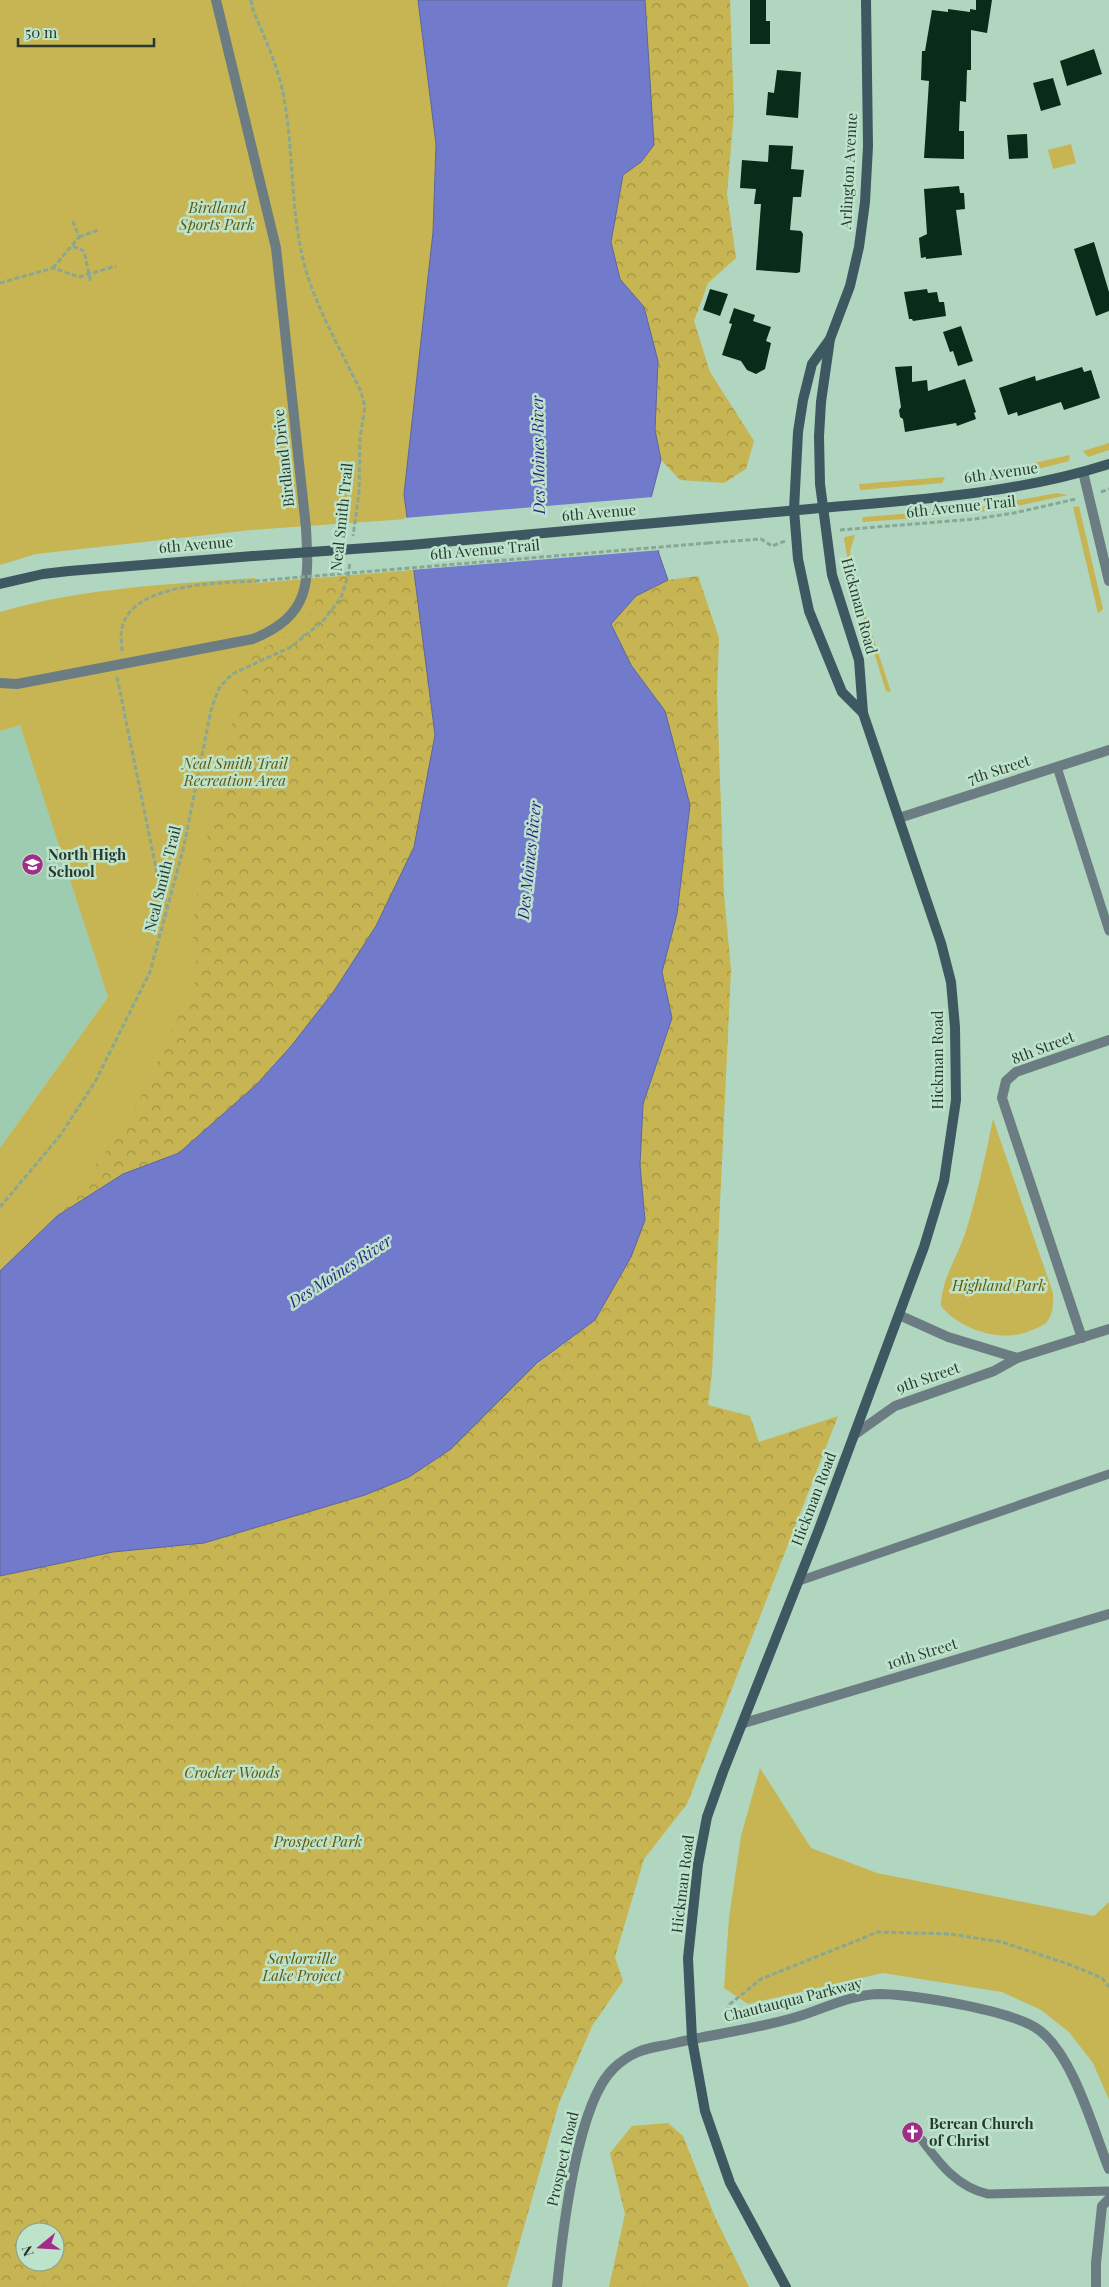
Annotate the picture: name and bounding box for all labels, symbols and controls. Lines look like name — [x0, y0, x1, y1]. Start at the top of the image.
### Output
scale bar — [18, 15, 154, 47]
text: 50 m — [25, 22, 58, 42]
street label: Arlington Avenue — [835, 112, 861, 231]
park label: Birdland Sports Park — [178, 197, 255, 234]
water label: Des Moines River — [526, 394, 549, 516]
street label: Birdland Drive — [268, 408, 298, 508]
street label: 6th Avenue — [963, 457, 1039, 487]
street label: Neal Smith Trail — [325, 462, 357, 572]
street label: 6th Avenue Trail — [905, 490, 1017, 522]
street label: 6th Avenue — [561, 499, 637, 525]
street label: 6th Avenue — [158, 531, 234, 557]
street label: 6th Avenue Trail — [429, 534, 541, 564]
street label: Hickman Road — [838, 555, 882, 656]
street label: 7th Street — [965, 749, 1033, 788]
park label: Neal Smith Trail Recreation Area — [180, 753, 289, 790]
water label: Des Moines River — [512, 799, 545, 921]
street label: Neal Smith Trail — [139, 824, 185, 934]
place label: North High School — [48, 844, 126, 881]
school or university icon: North High School — [20, 852, 44, 876]
street label: Hickman Road — [927, 1010, 947, 1109]
street label: 8th Street — [1008, 1026, 1078, 1068]
water label: Des Moines River — [283, 1229, 396, 1312]
park label: Highland Park — [951, 1275, 1046, 1295]
street label: 9th Street — [893, 1357, 963, 1397]
street label: Hickman Road — [786, 1449, 840, 1548]
street label: 10th Street — [884, 1633, 960, 1673]
park label: Crocker Woods — [184, 1762, 280, 1782]
park label: Prospect Park — [273, 1831, 363, 1851]
street label: Hickman Road — [666, 1833, 698, 1934]
park label: Saylorville Lake Project — [262, 1948, 342, 1985]
street label: Chautauqua Parkway — [721, 1972, 865, 2026]
street label: Prospect Road — [541, 2109, 583, 2208]
place label: Berean Church of Christ — [929, 2113, 1034, 2150]
church icon: Berean Church of Christ — [901, 2121, 925, 2145]
north arrow — [15, 2222, 65, 2272]
text: N — [17, 2243, 38, 2259]

